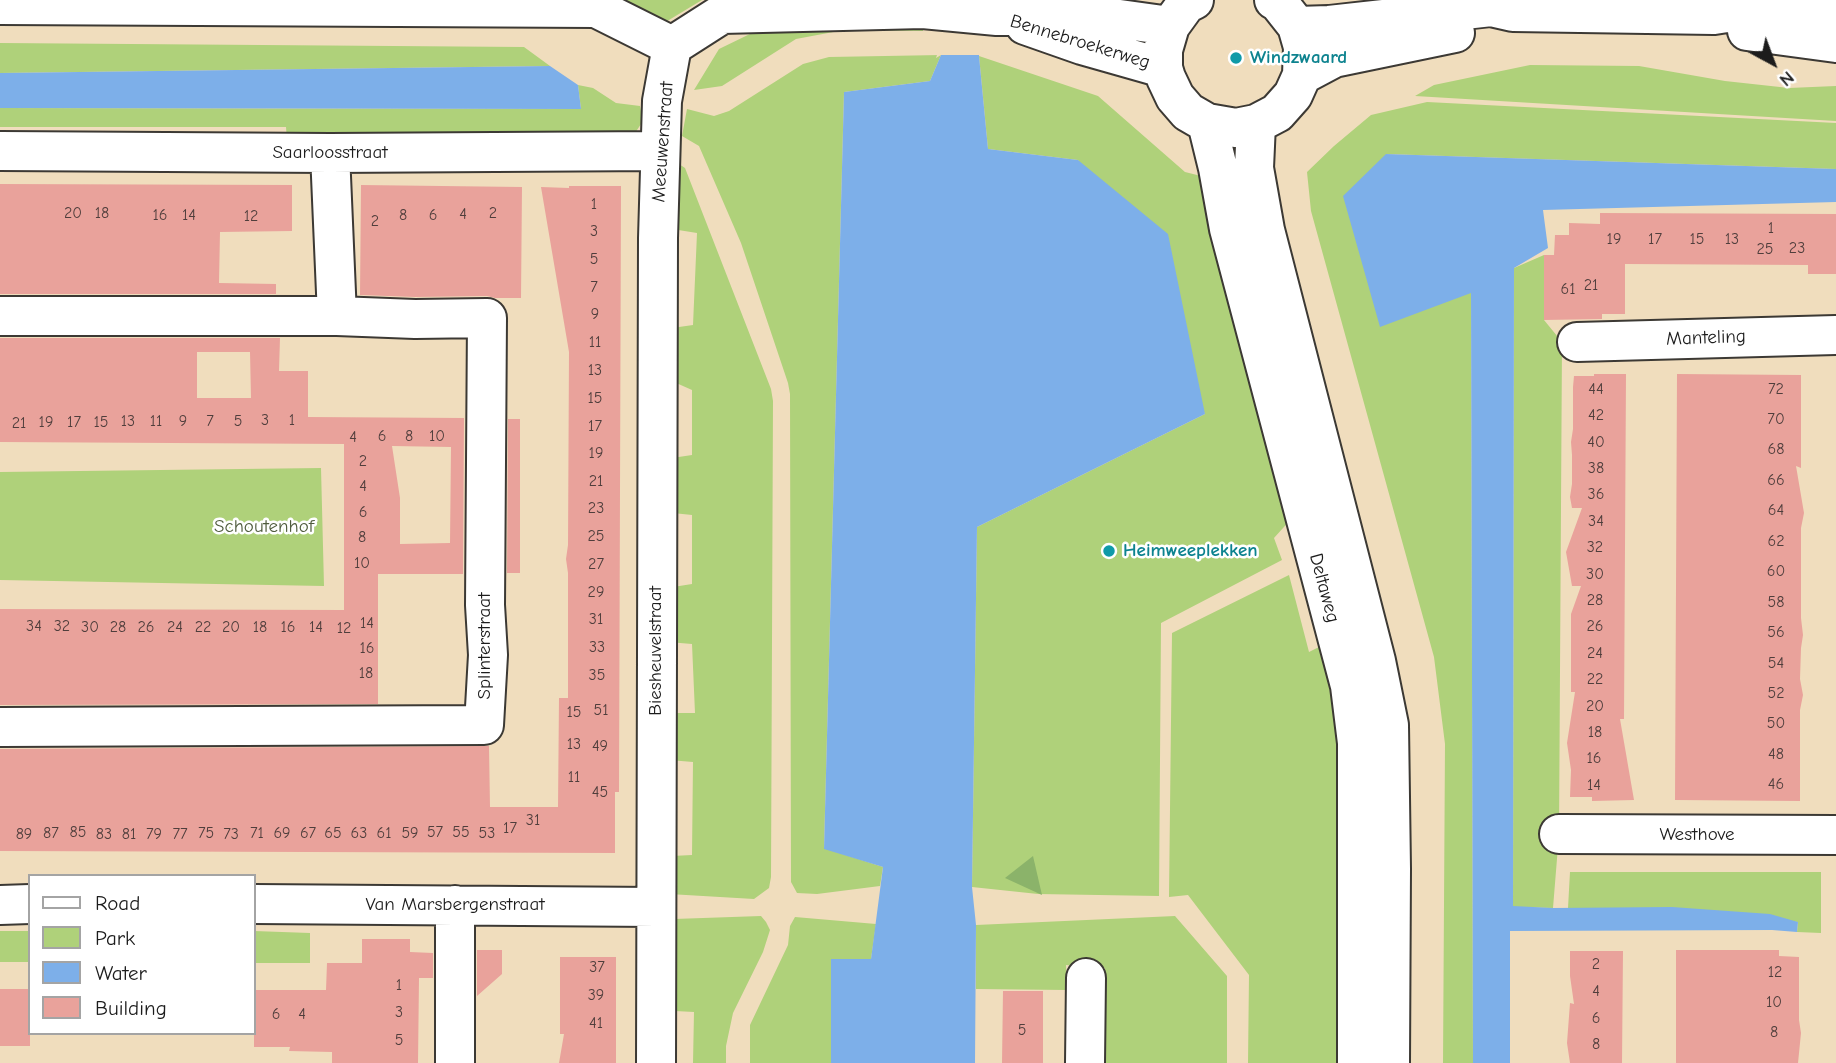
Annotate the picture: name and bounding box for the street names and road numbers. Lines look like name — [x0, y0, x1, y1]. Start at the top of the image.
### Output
street label: Bennebroekerweg — [1007, 10, 1153, 74]
street label: Meeuwenstraat — [647, 81, 679, 203]
street label: Saarloosstraat — [272, 142, 388, 164]
street label: Manteling — [1666, 325, 1746, 351]
street label: Deltaweg — [1304, 551, 1344, 625]
street label: Biesheuvelstraat — [645, 586, 667, 716]
street label: Splinterstraat — [474, 592, 496, 700]
street label: Westhove — [1659, 824, 1735, 846]
street label: Van Marsbergenstraat — [365, 894, 545, 916]

